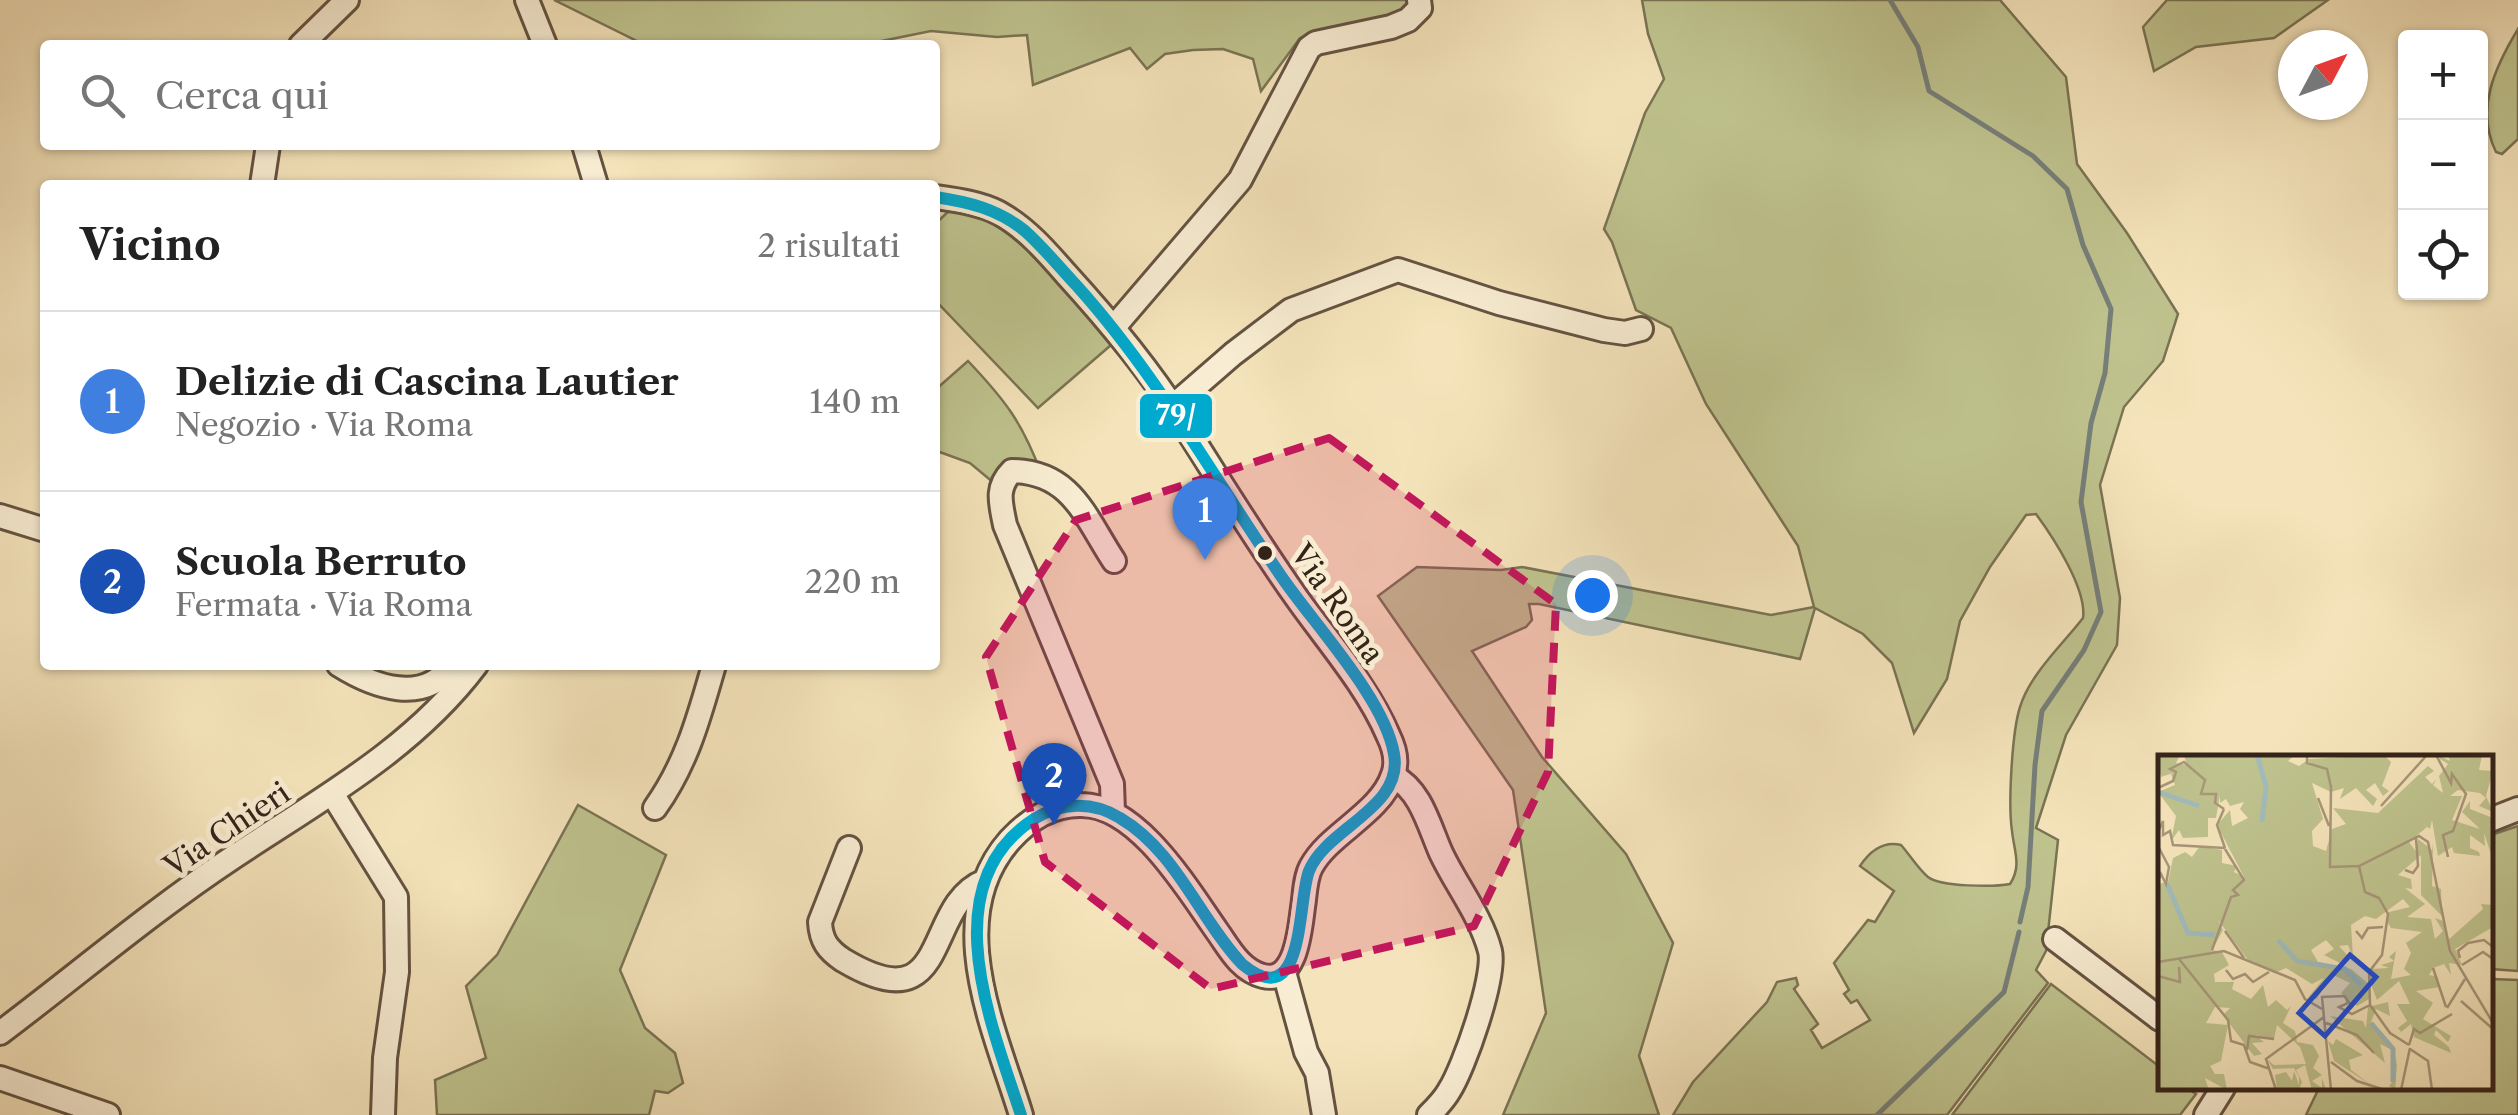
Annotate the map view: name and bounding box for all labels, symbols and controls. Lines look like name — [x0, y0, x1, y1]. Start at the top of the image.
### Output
north arrow — [2278, 30, 2368, 120]
map controls — [2398, 30, 2488, 300]
button: + — [2398, 30, 2488, 120]
search box — [40, 40, 940, 150]
icon: search — [75, 68, 130, 123]
text: Cerca qui — [155, 72, 329, 119]
button: − — [2398, 120, 2488, 210]
button: locate — [2398, 210, 2488, 300]
text: Vicino — [80, 219, 221, 271]
text: 2 risultati — [757, 226, 900, 265]
text: Delizie di Cascina Lautier — [175, 358, 679, 405]
text: 1 — [105, 382, 120, 421]
text: 140 m — [809, 382, 900, 421]
line badge: 79/ — [1138, 392, 1214, 440]
text: 79/ — [1155, 398, 1197, 432]
text: Negozio · Via Roma — [175, 405, 473, 444]
pin: 1 — [1172, 478, 1238, 560]
street label: Via Roma — [1282, 536, 1392, 671]
text: Scuola Berruto — [175, 538, 467, 585]
unlabelled marker — [1255, 543, 1275, 563]
text: 2 — [103, 562, 122, 601]
text: 220 m — [805, 562, 900, 601]
your location — [1567, 570, 1618, 621]
text: Fermata · Via Roma — [175, 585, 472, 624]
pin: 2 — [1022, 742, 1086, 825]
inset map — [2158, 755, 2493, 1090]
street label: Via Chieri — [156, 774, 297, 886]

